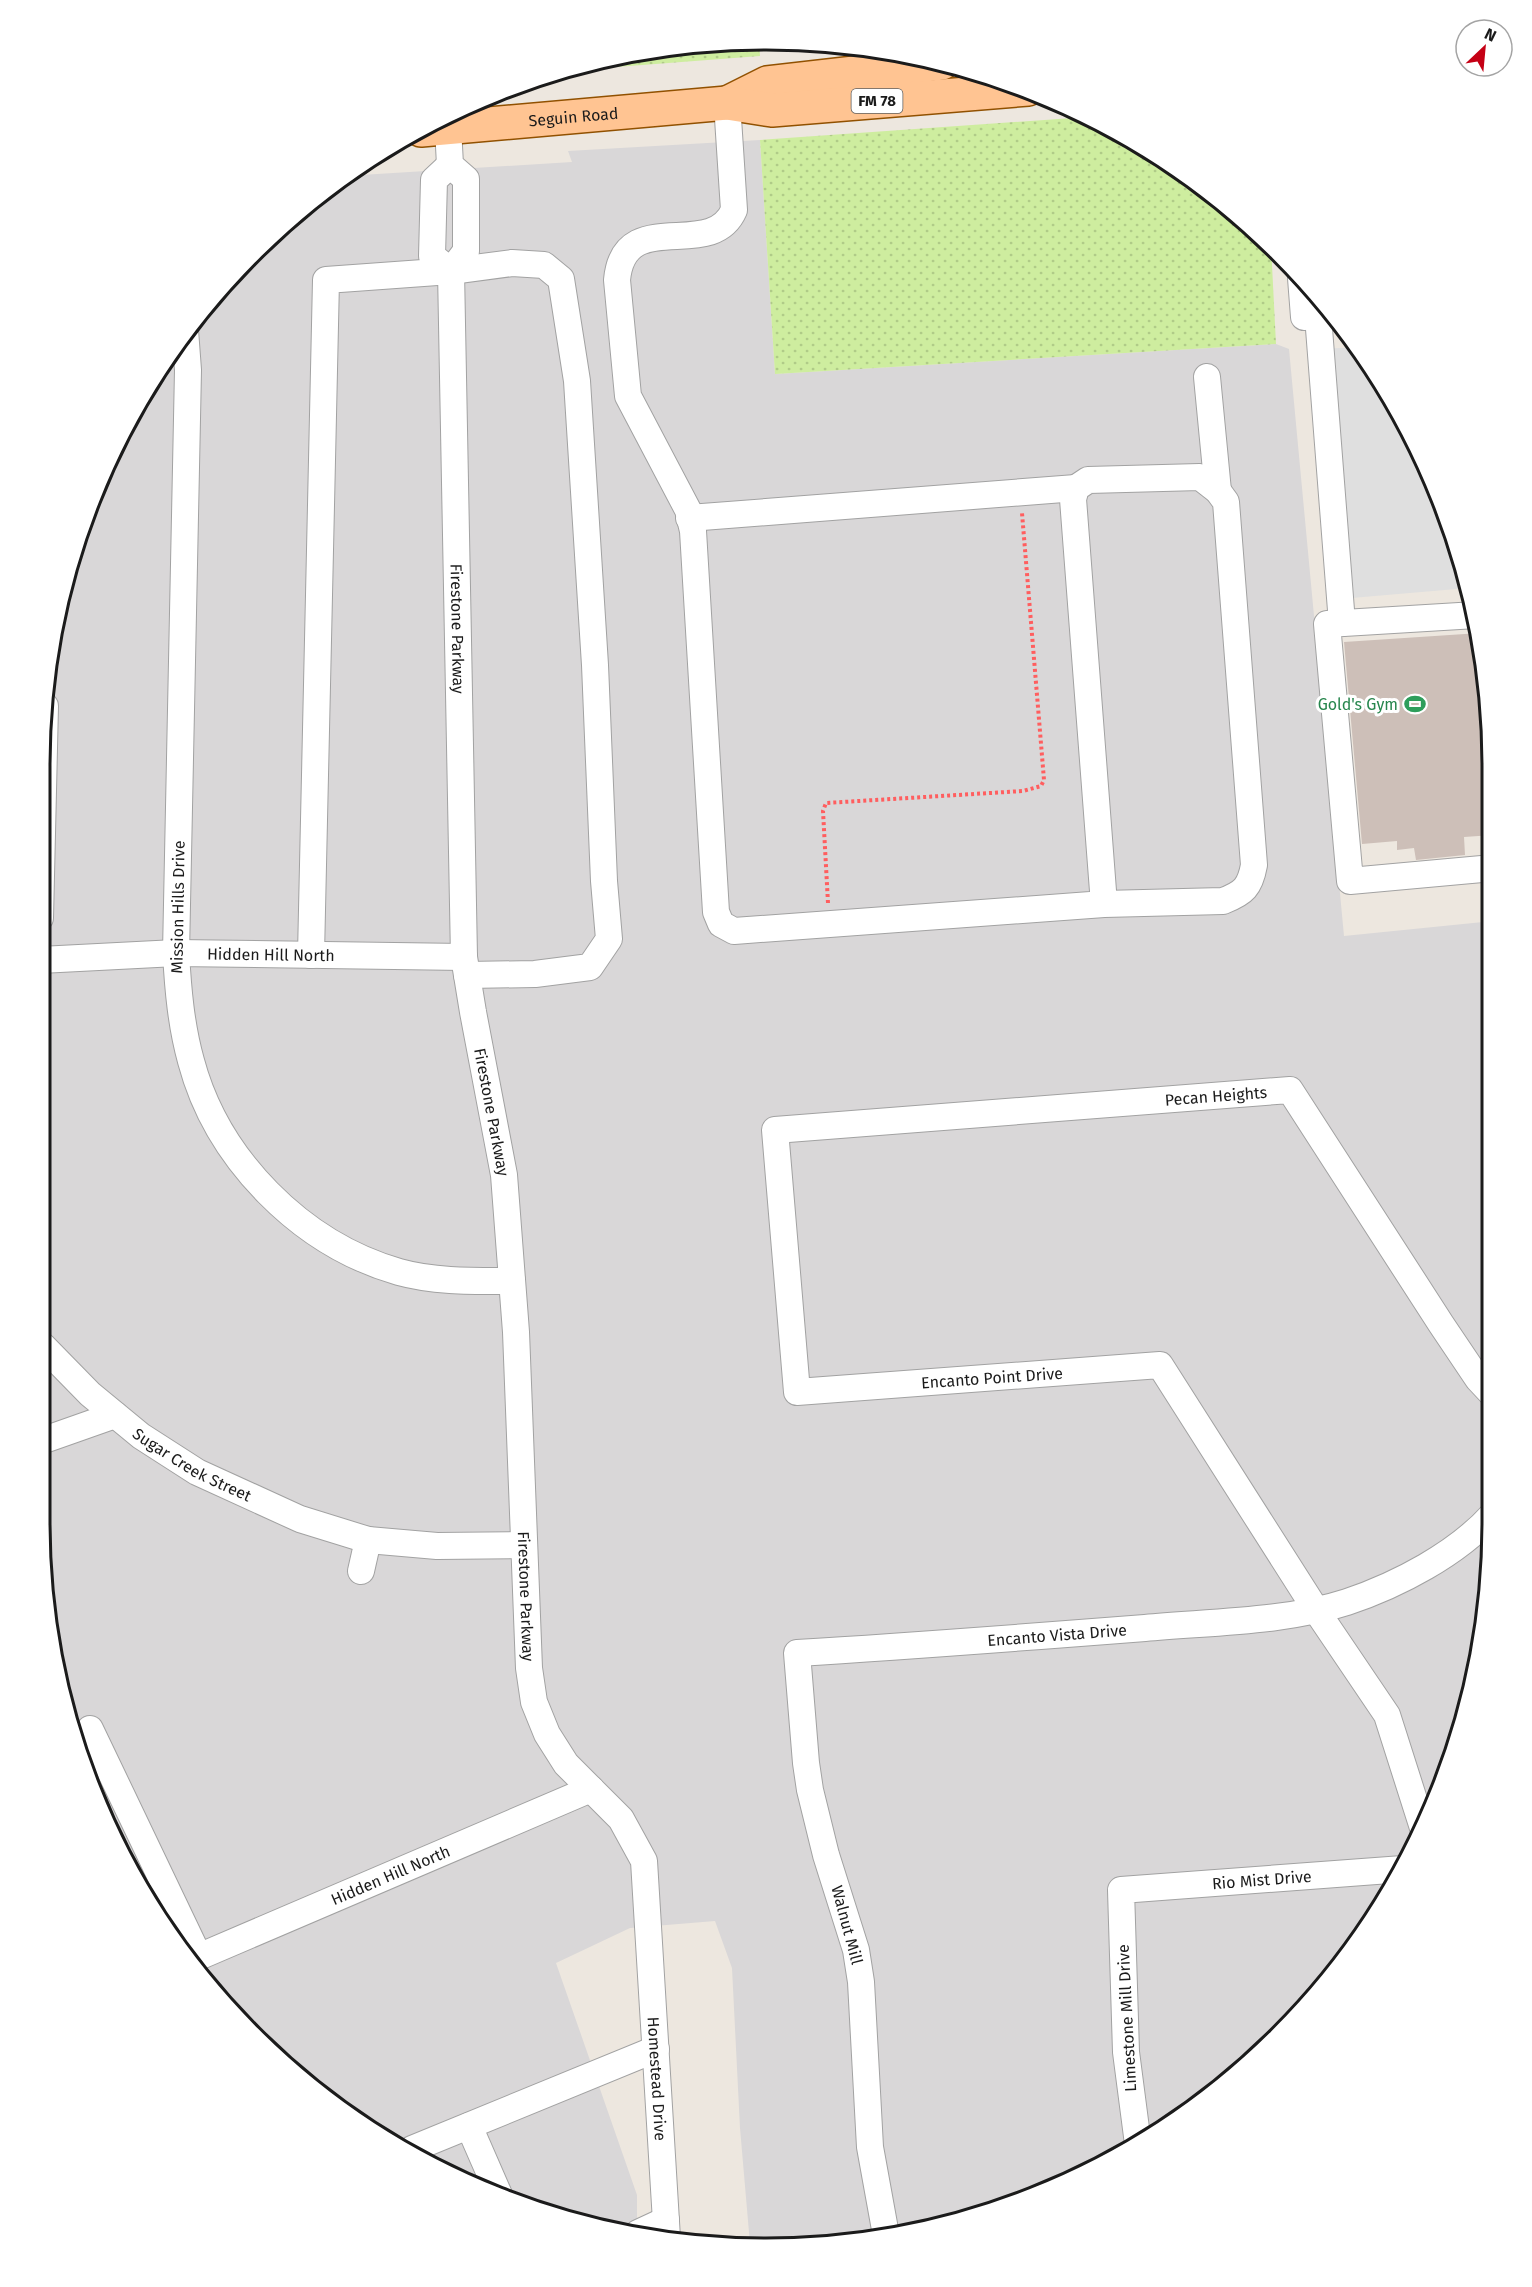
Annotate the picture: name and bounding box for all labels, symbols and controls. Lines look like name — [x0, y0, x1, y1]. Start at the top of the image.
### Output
north arrow — [1454, 18, 1514, 78]
text: N — [1481, 24, 1499, 46]
road number: FM 78 — [852, 89, 902, 113]
street label: Seguin Road — [528, 103, 619, 130]
street label: Firestone Parkway — [447, 563, 469, 694]
sports icon: Gold's Gym — [1403, 692, 1427, 716]
place label: Gold's Gym — [1318, 695, 1398, 714]
street label: Mission Hills Drive — [167, 840, 189, 974]
street label: Hidden Hill North — [207, 944, 335, 965]
street label: Firestone Parkway — [471, 1046, 514, 1178]
street label: Pecan Heights — [1164, 1082, 1268, 1109]
street label: Encanto Point Drive — [920, 1364, 1064, 1392]
street label: Sugar Creek Street — [129, 1424, 255, 1505]
street label: Firestone Parkway — [514, 1531, 538, 1662]
street label: Encanto Vista Drive — [987, 1620, 1127, 1650]
street label: Hidden Hill North — [328, 1841, 453, 1909]
street label: Rio Mist Drive — [1211, 1866, 1312, 1893]
street label: Walnut Mill — [827, 1883, 867, 1967]
street label: Limestone Mill Drive — [1114, 1944, 1140, 2092]
street label: Homestead Drive — [644, 2016, 671, 2141]

